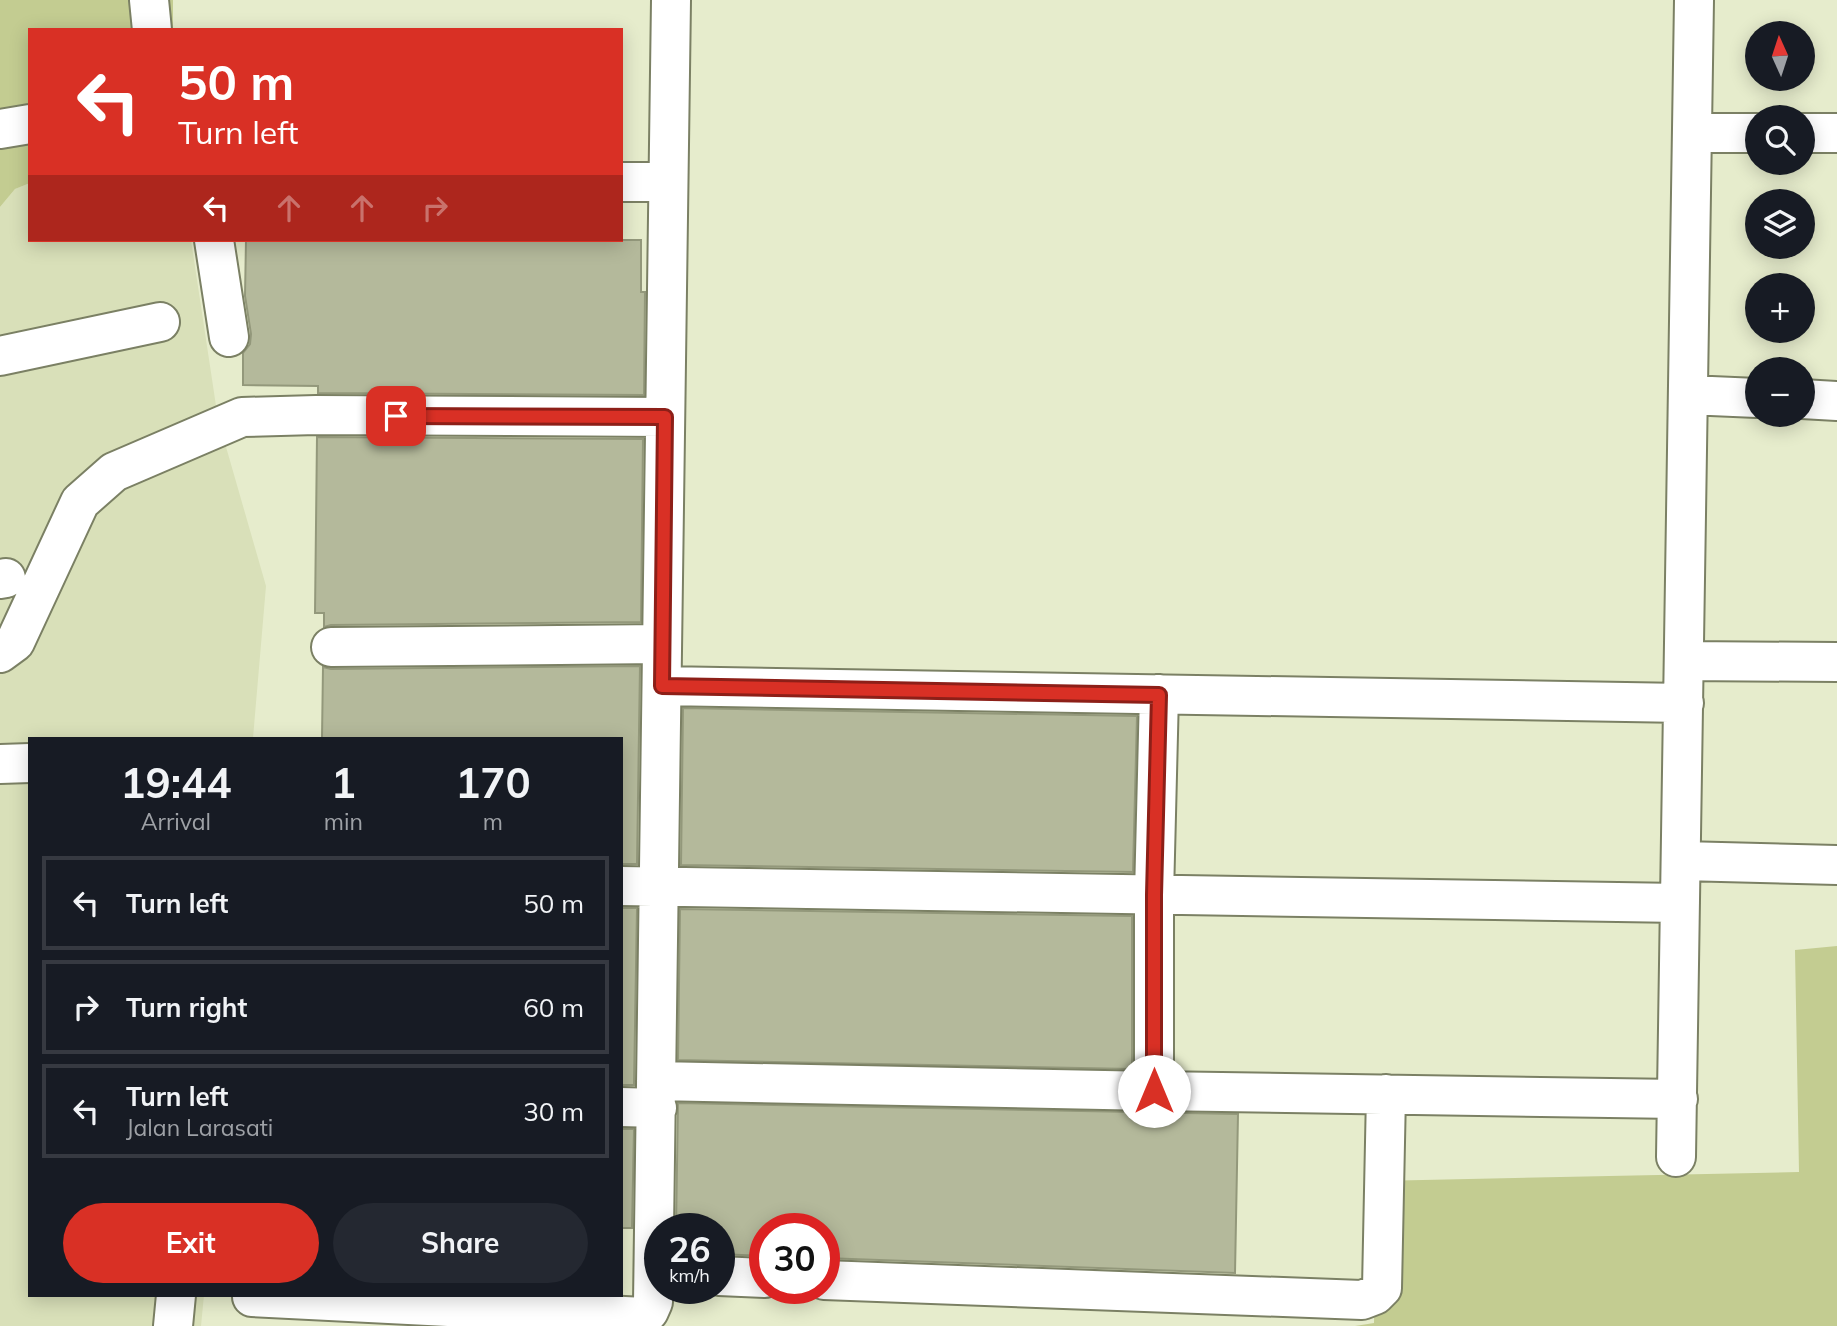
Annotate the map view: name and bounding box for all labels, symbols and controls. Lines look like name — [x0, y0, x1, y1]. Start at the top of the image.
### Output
north arrow — [1745, 21, 1815, 91]
map controls — [1745, 21, 1815, 427]
text: 50 m — [178, 51, 294, 112]
icon: left — [63, 56, 154, 147]
button: search — [1745, 105, 1815, 175]
text: Turn left — [178, 112, 298, 152]
icon: left — [197, 189, 235, 227]
icon: ahead — [270, 189, 308, 227]
icon: ahead — [343, 189, 381, 227]
icon: right — [416, 189, 454, 227]
button: layers — [1745, 189, 1815, 259]
button: + — [1745, 273, 1815, 343]
button: − — [1745, 357, 1815, 427]
pin — [366, 386, 426, 446]
icon: arrive — [377, 397, 415, 435]
text: 19:44 — [120, 756, 231, 809]
text: 1 — [331, 756, 356, 809]
text: 170 — [455, 756, 531, 809]
text: Arrival — [141, 807, 211, 836]
text: min — [324, 807, 363, 836]
text: m — [483, 807, 503, 836]
icon: left — [67, 884, 105, 922]
text: Turn left — [126, 887, 228, 920]
text: 50 m — [523, 887, 584, 920]
icon: right — [67, 988, 105, 1026]
text: Turn right — [126, 991, 247, 1024]
text: 60 m — [523, 991, 584, 1024]
position arrow — [1117, 1054, 1191, 1128]
text: Turn left — [126, 1080, 228, 1113]
icon: left — [67, 1092, 105, 1130]
text: 30 m — [523, 1095, 584, 1128]
text: Jalan Larasati — [126, 1113, 273, 1142]
button: Exit — [63, 1203, 319, 1283]
button: Share — [333, 1203, 588, 1283]
speed limit sign: 30 — [749, 1213, 840, 1304]
text: 26 — [668, 1227, 711, 1271]
text: km/h — [669, 1264, 710, 1287]

